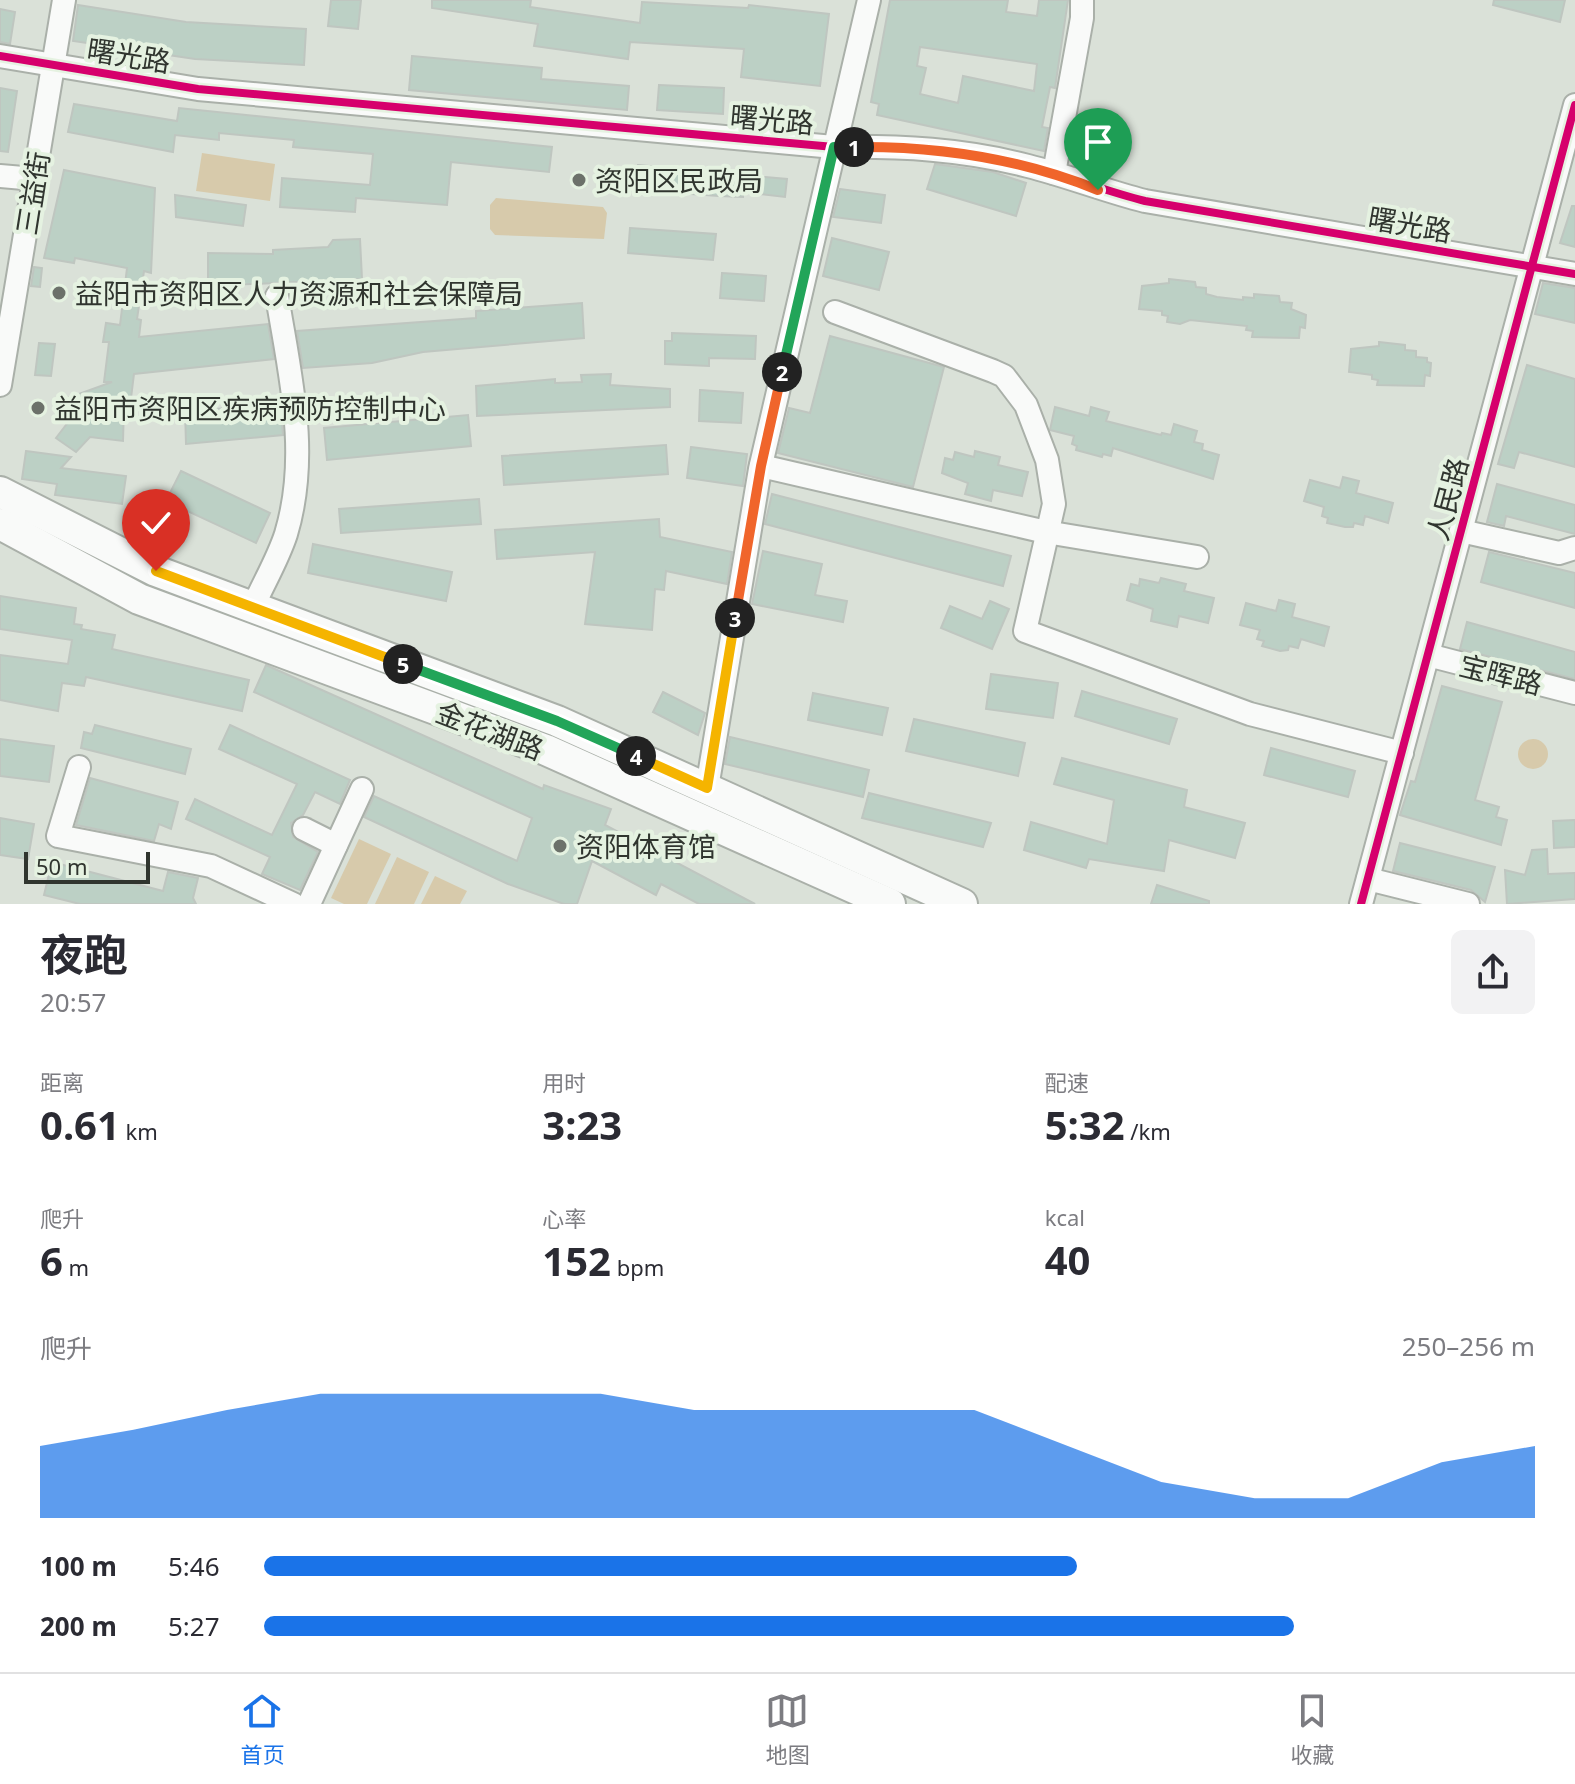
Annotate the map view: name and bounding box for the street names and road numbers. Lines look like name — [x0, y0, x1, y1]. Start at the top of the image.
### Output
street label: 曙光路 — [85, 30, 173, 80]
street label: 曙光路 — [728, 96, 816, 142]
street label: 三益街 — [7, 149, 57, 237]
street label: 曙光路 — [1365, 198, 1455, 250]
street label: 人民路 — [1418, 454, 1476, 544]
street label: 宝晖路 — [1456, 645, 1546, 703]
street label: 金花湖路 — [431, 692, 549, 768]

